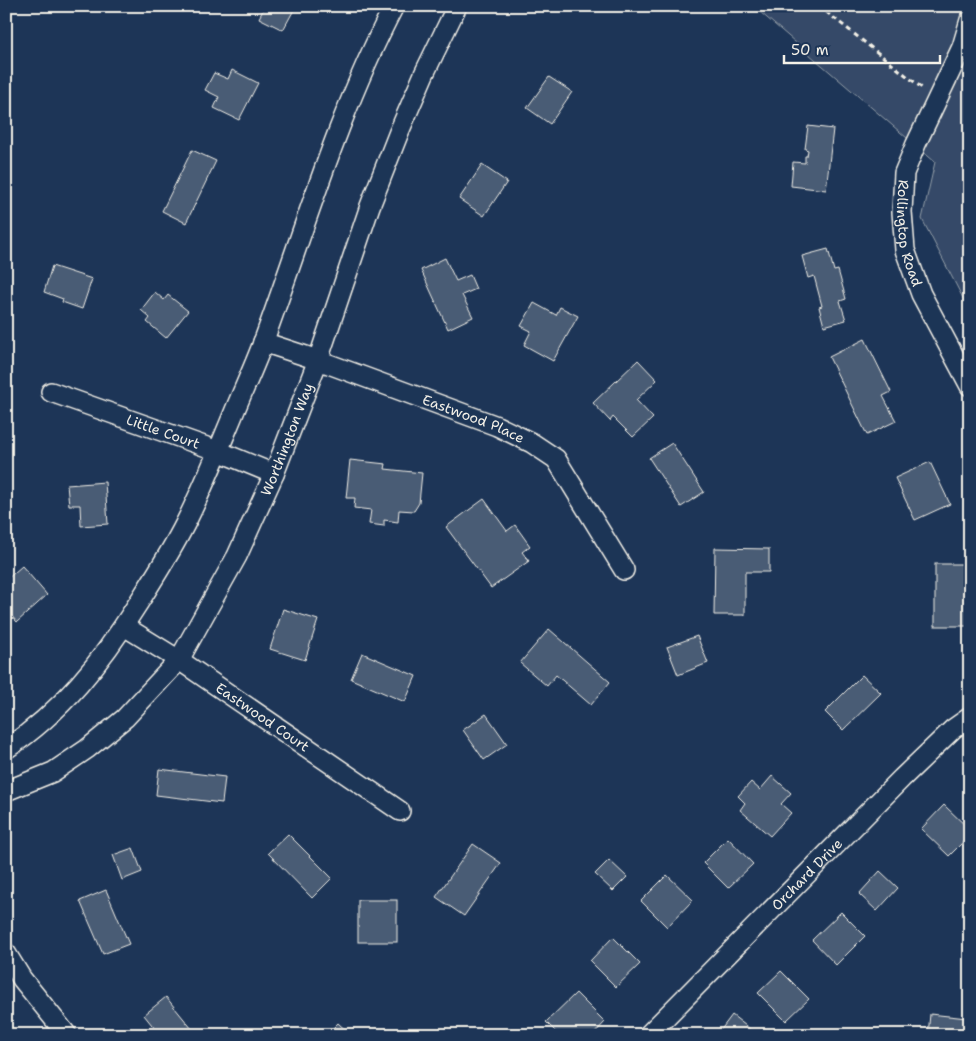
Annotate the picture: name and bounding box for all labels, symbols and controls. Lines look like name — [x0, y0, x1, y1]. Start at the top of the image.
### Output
scale bar — [784, 32, 940, 64]
text: 50 m — [791, 40, 829, 60]
street label: Rollingtop Road — [893, 179, 927, 289]
street label: Worthington Way — [256, 381, 317, 499]
street label: Eastwood Place — [420, 390, 528, 447]
street label: Little Court — [124, 410, 202, 453]
street label: Eastwood Court — [212, 679, 313, 756]
street label: Orchard Drive — [767, 835, 846, 914]

